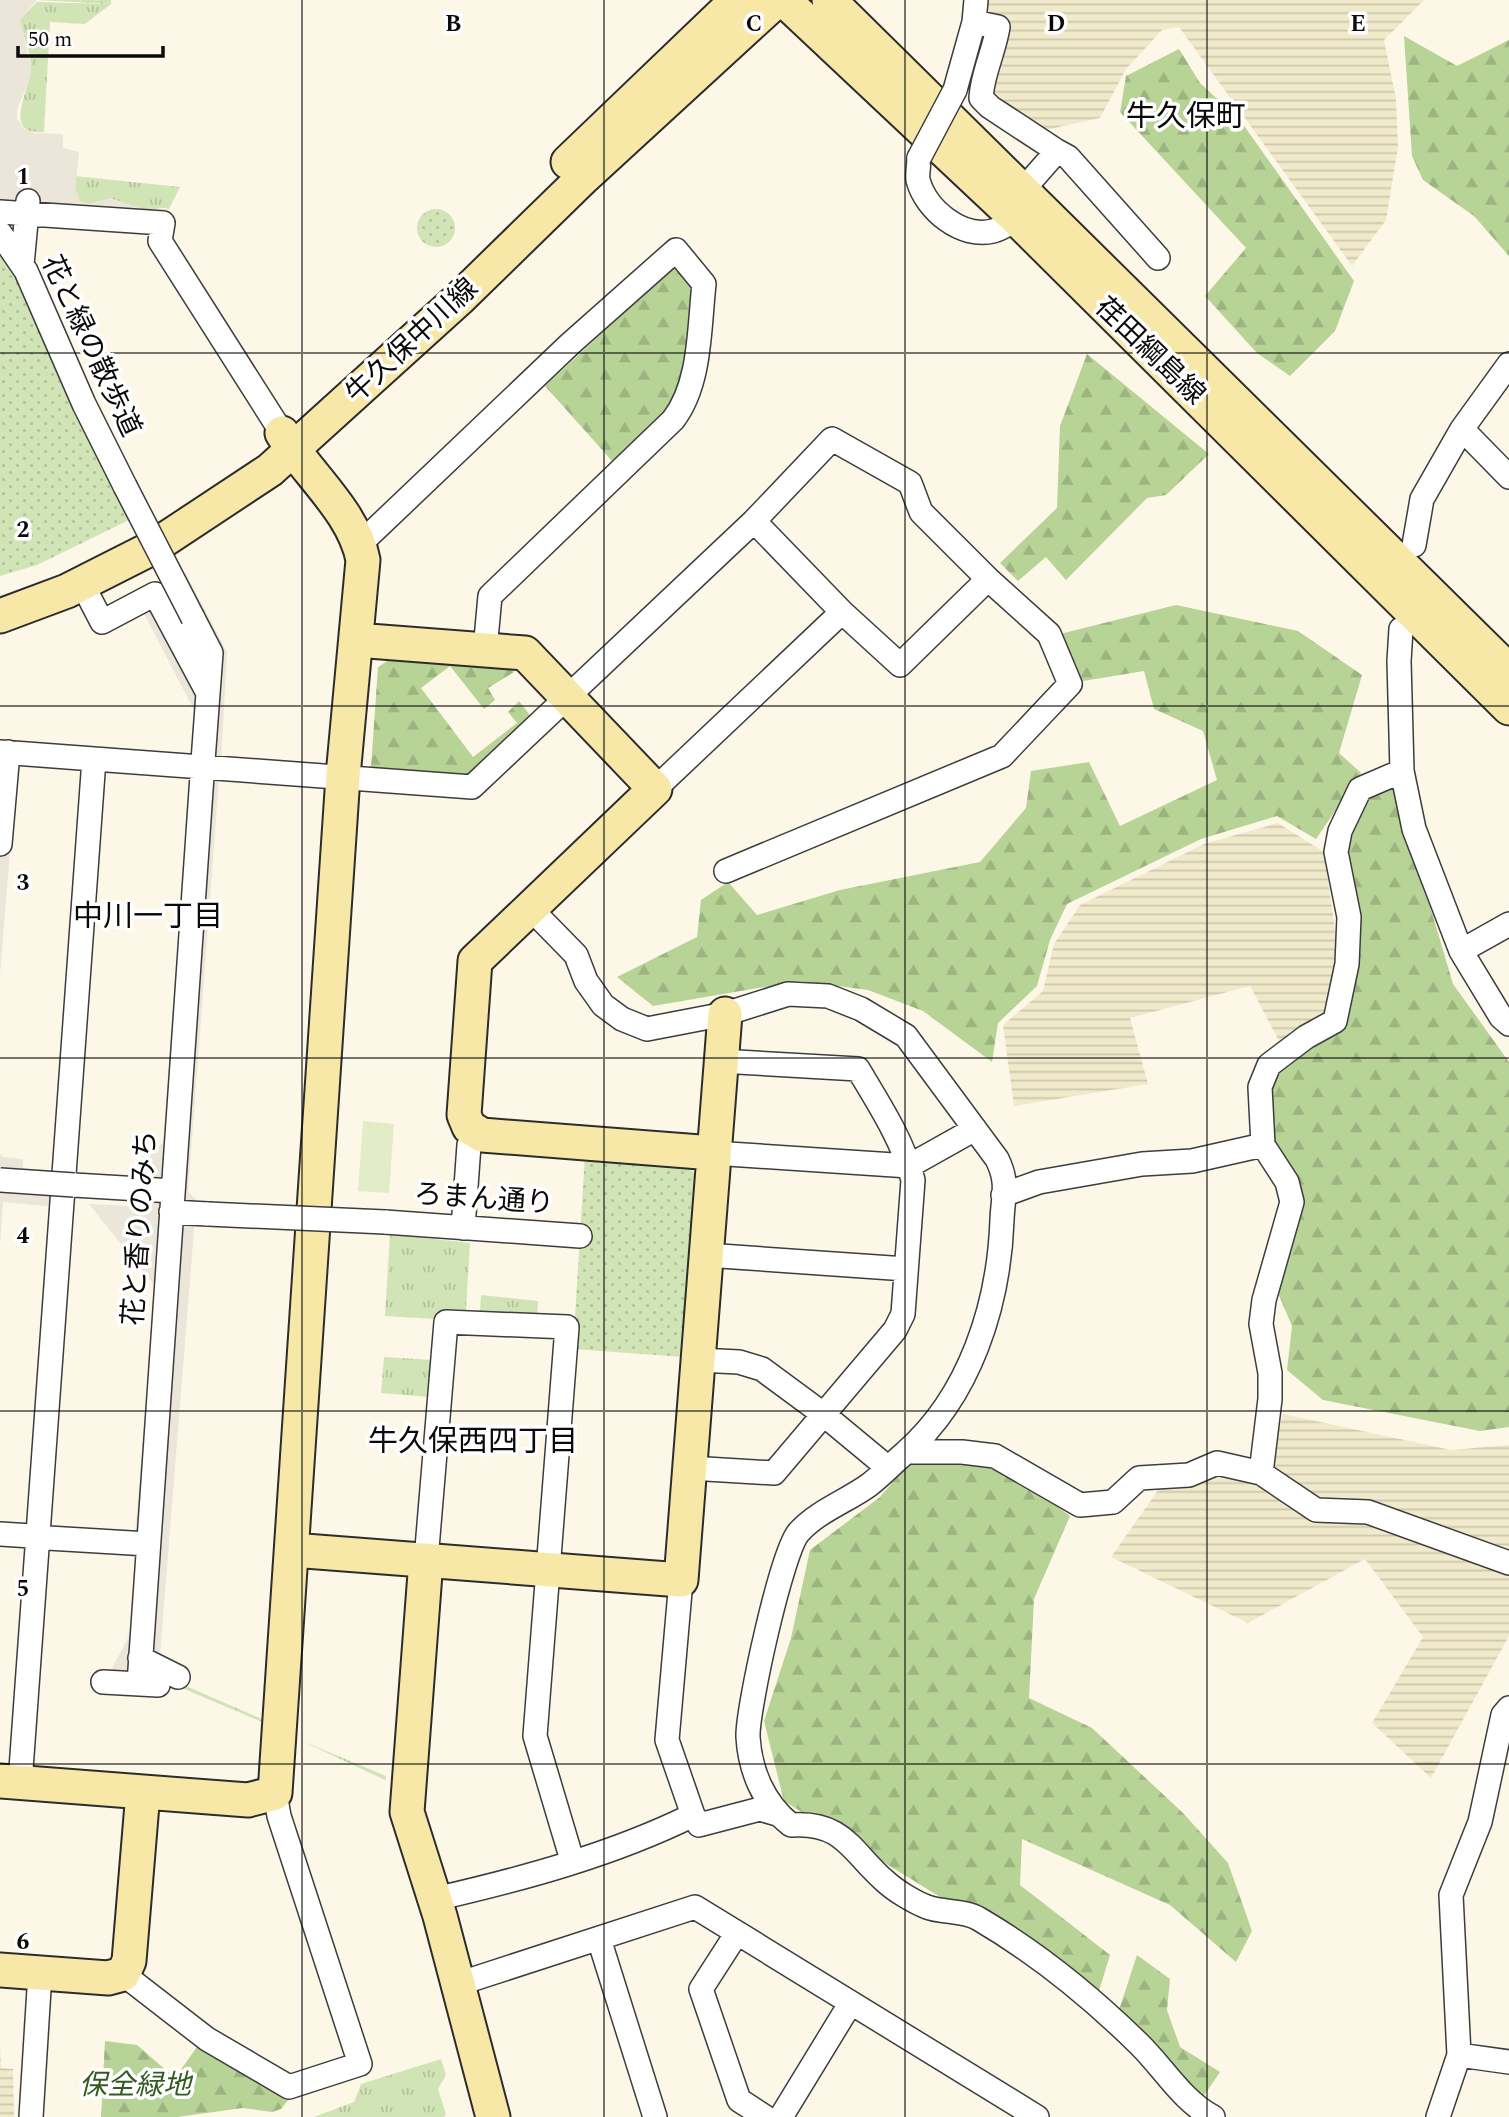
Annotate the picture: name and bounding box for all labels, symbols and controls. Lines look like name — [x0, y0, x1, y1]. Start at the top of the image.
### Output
text: B — [445, 7, 461, 42]
text: C — [746, 7, 762, 42]
text: D — [1047, 7, 1065, 42]
text: E — [1350, 7, 1366, 42]
scale bar — [18, 14, 163, 58]
text: 50 m — [28, 24, 72, 56]
district label: 牛久保町 — [1126, 94, 1246, 140]
text: 1 — [17, 160, 29, 195]
street label: 花と緑の散歩道 — [30, 248, 152, 444]
street label: 牛久保中川線 — [336, 268, 488, 414]
street label: 荏田綱島線 — [1085, 287, 1215, 415]
text: 2 — [17, 513, 30, 548]
text: 3 — [17, 866, 30, 901]
district label: 中川一丁目 — [73, 894, 223, 940]
street label: 花と香りのみち — [112, 1129, 168, 1327]
street label: ろまん通り — [413, 1173, 555, 1225]
text: 4 — [17, 1219, 30, 1254]
district label: 牛久保西四丁目 — [368, 1419, 578, 1465]
text: 5 — [17, 1572, 29, 1607]
text: 6 — [17, 1925, 30, 1960]
park label: 保全緑地 — [79, 2064, 194, 2107]

